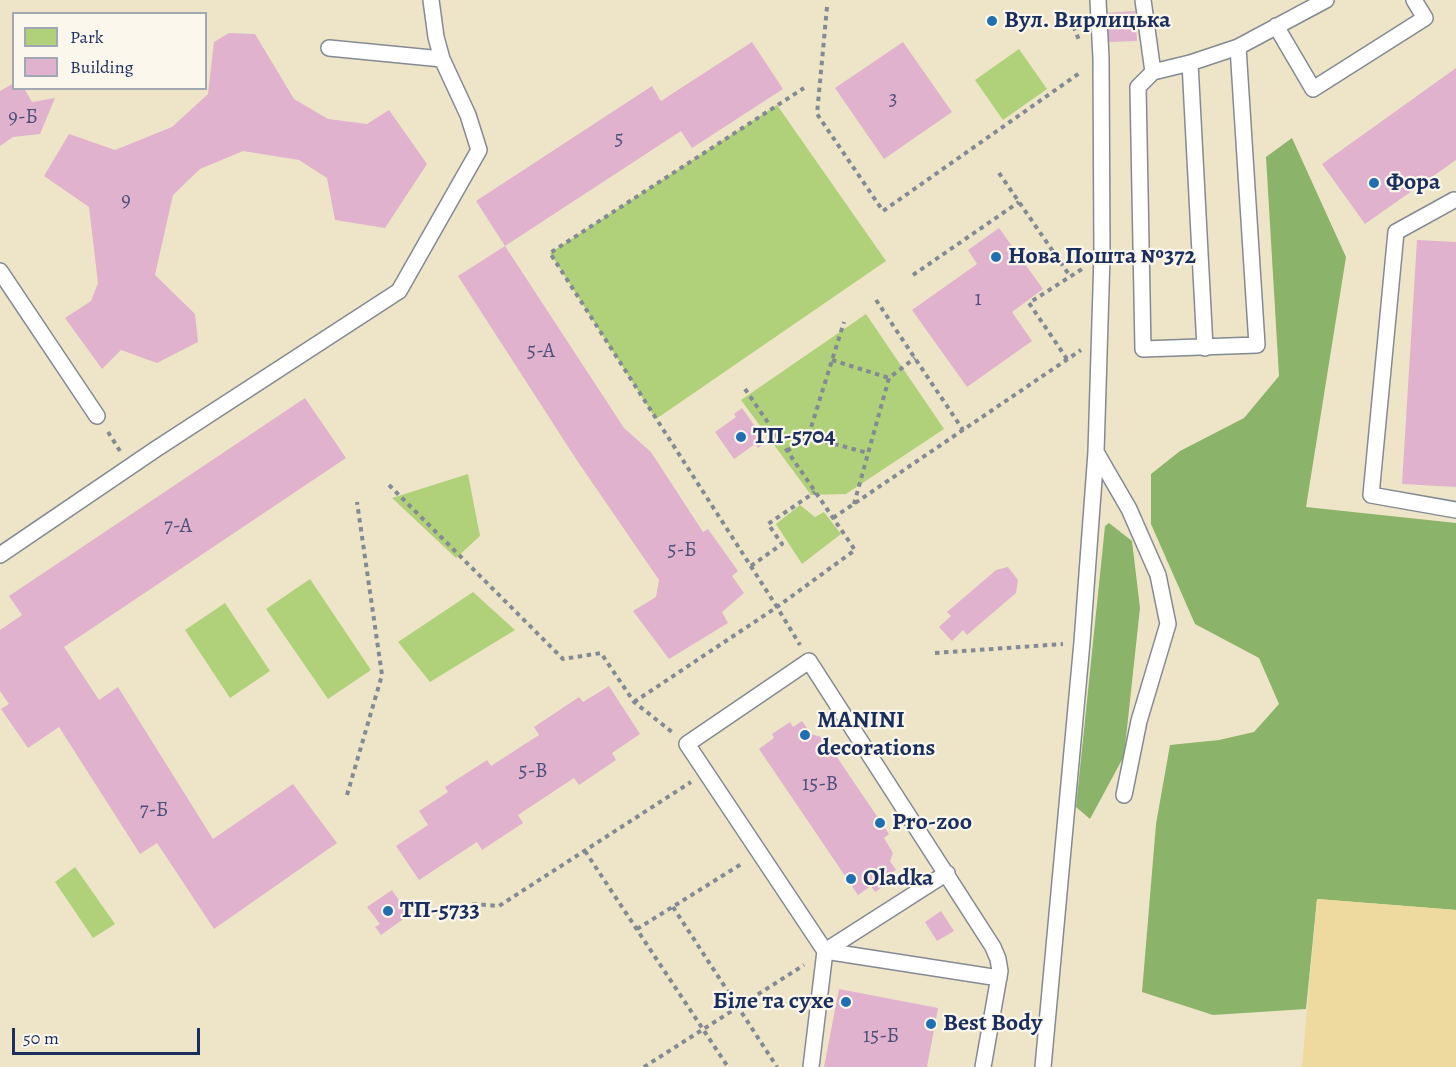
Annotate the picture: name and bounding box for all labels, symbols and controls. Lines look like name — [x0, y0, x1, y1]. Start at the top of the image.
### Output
place label: Вул. Вирлицька — [1004, 7, 1171, 35]
legend — [12, 12, 207, 90]
marker: Вул. Вирлицька — [985, 14, 999, 28]
text: Park — [70, 25, 104, 49]
text: Building — [70, 55, 134, 79]
house number: 3 — [889, 87, 897, 113]
house number: 9-Б — [8, 105, 38, 131]
house number: 5 — [614, 127, 624, 153]
place label: Фора — [1386, 169, 1440, 197]
marker: Фора — [1367, 176, 1381, 190]
house number: 9 — [121, 188, 131, 214]
place label: Нова Пошта №372 — [1008, 243, 1196, 271]
marker: Нова Пошта №372 — [989, 250, 1003, 264]
house number: 1 — [974, 287, 982, 313]
house number: 5-А — [527, 339, 555, 365]
place label: ТП-5704 — [753, 423, 836, 451]
marker: ТП-5704 — [734, 430, 748, 444]
house number: 7-А — [164, 514, 192, 540]
house number: 5-Б — [668, 538, 696, 564]
place label: MANINI decorations — [817, 707, 935, 763]
marker: MANINI decorations — [798, 728, 812, 742]
house number: 5-В — [519, 759, 547, 785]
house number: 15-В — [802, 772, 838, 798]
house number: 7-Б — [140, 798, 168, 824]
place label: Pro-zoo — [892, 809, 972, 837]
marker: Pro-zoo — [873, 816, 887, 830]
place label: Oladka — [863, 865, 934, 893]
marker: Oladka — [844, 872, 858, 886]
place label: ТП-5733 — [400, 897, 480, 925]
marker: ТП-5733 — [381, 904, 395, 918]
place label: Біле та сухе — [713, 988, 834, 1016]
marker: Біле та сухе — [839, 995, 853, 1009]
place label: Best Body — [943, 1010, 1042, 1038]
scale bar — [15, 1016, 202, 1054]
marker: Best Body — [924, 1017, 938, 1031]
house number: 15-Б — [863, 1024, 899, 1050]
text: 50 m — [23, 1026, 59, 1050]

